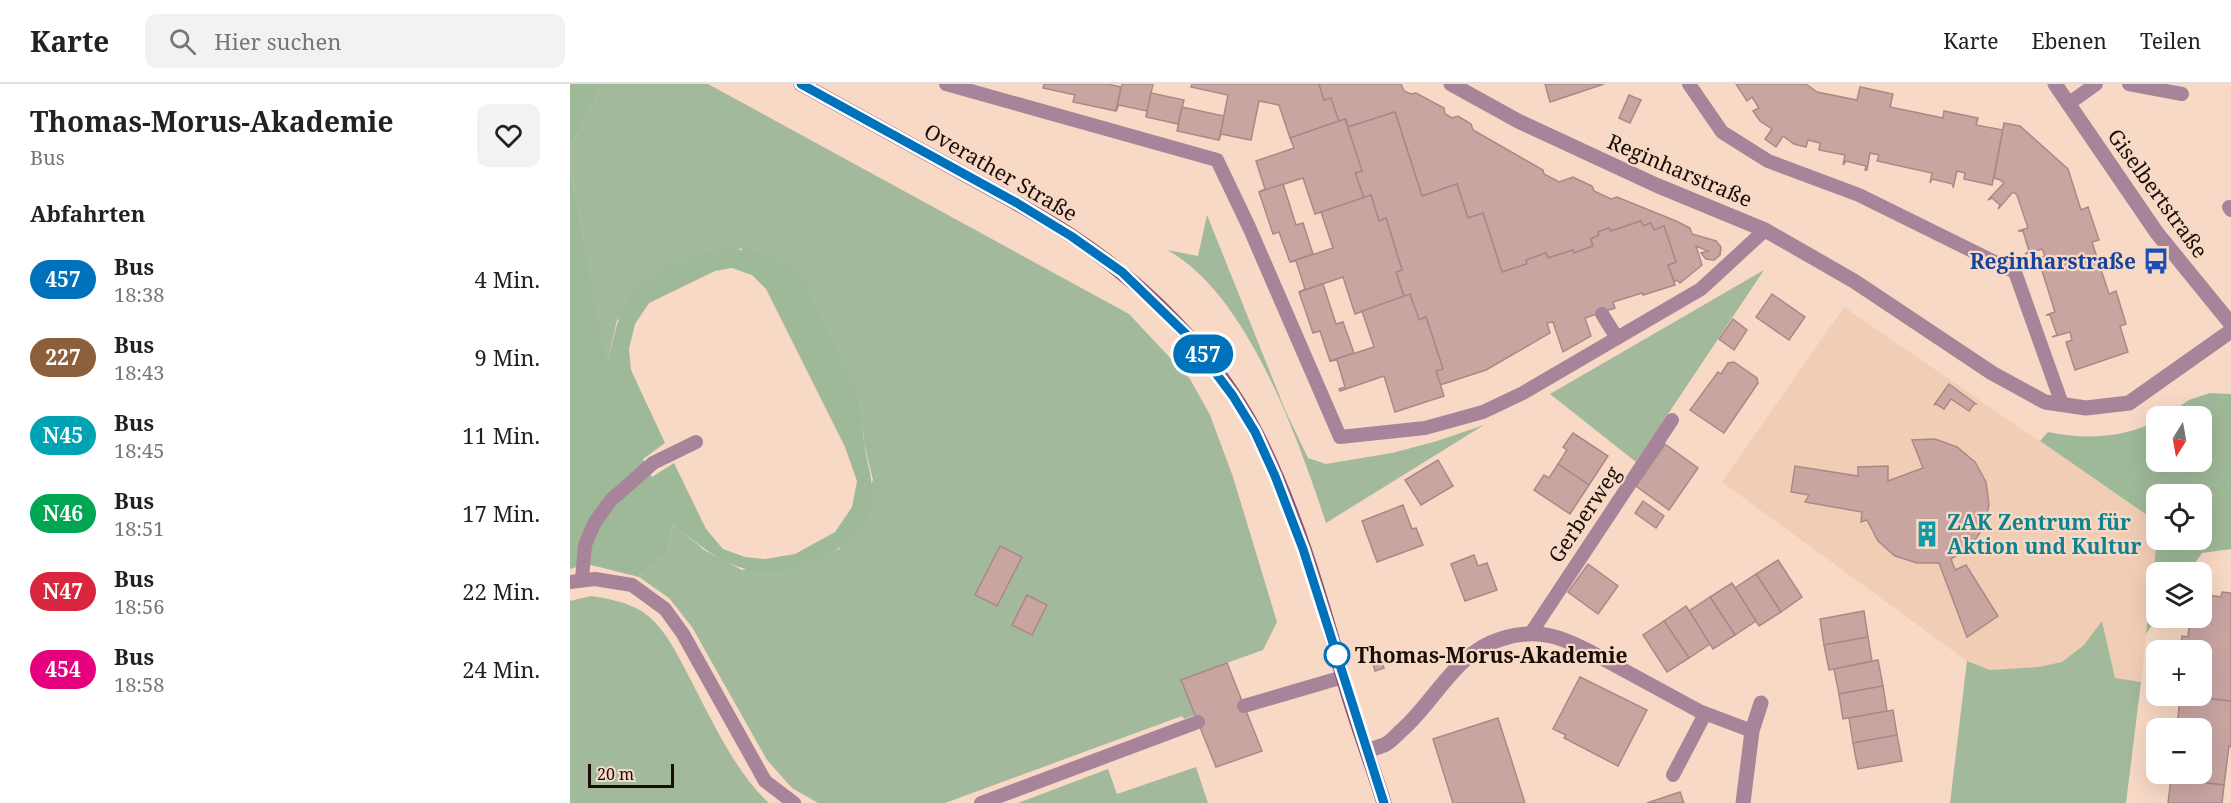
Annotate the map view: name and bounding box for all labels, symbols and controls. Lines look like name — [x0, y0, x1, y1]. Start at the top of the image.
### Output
search box — [145, 14, 565, 68]
text: Karte — [30, 22, 109, 60]
icon: search — [166, 25, 199, 58]
text: Hier suchen — [214, 26, 341, 56]
text: Karte — [1943, 27, 1998, 55]
text: Ebenen — [2031, 27, 2107, 55]
text: Teilen — [2140, 27, 2201, 55]
text: Thomas-Morus-Akademie — [30, 102, 393, 140]
button: heart — [477, 104, 540, 167]
street label: Overather Straße — [919, 117, 1083, 227]
street label: Giselbertstraße — [2102, 123, 2214, 263]
street label: Reginharstraße — [1603, 127, 1757, 213]
text: Bus — [30, 144, 65, 171]
text: Abfahrten — [30, 198, 145, 228]
bus stop icon: Reginharstraße — [2141, 246, 2171, 276]
place label: Reginharstraße — [1970, 247, 2136, 275]
text: Bus — [114, 251, 154, 281]
text: 4 Min. — [475, 264, 540, 294]
text: 457 — [45, 265, 81, 293]
text: 18:38 — [114, 281, 164, 308]
text: Bus — [114, 329, 154, 359]
line badge: 457 — [1168, 334, 1238, 374]
text: 457 — [1185, 340, 1221, 368]
text: 9 Min. — [475, 342, 540, 372]
text: 227 — [45, 343, 81, 371]
text: 18:43 — [114, 359, 164, 386]
north arrow — [2146, 406, 2212, 472]
map controls — [2146, 406, 2212, 784]
text: Bus — [114, 407, 154, 437]
text: 11 Min. — [462, 420, 540, 450]
text: N45 — [43, 421, 83, 449]
text: 18:45 — [114, 437, 164, 464]
street label: Gerberweg — [1541, 460, 1627, 568]
button: locate — [2146, 484, 2212, 550]
text: Bus — [114, 485, 154, 515]
text: 17 Min. — [462, 498, 540, 528]
text: N46 — [43, 499, 83, 527]
place label: ZAK Zentrum für Aktion und Kultur — [1947, 508, 2141, 560]
text: 18:51 — [114, 515, 164, 542]
building icon: ZAK Zentrum für Aktion und Kultur — [1912, 519, 1942, 549]
button: layers — [2146, 562, 2212, 628]
text: Bus — [114, 563, 154, 593]
text: 22 Min. — [462, 576, 540, 606]
text: N47 — [43, 577, 83, 605]
text: 18:56 — [114, 593, 164, 620]
button: + — [2146, 640, 2212, 706]
text: Bus — [114, 641, 154, 671]
place label: Thomas-Morus-Akademie — [1355, 641, 1628, 669]
marker: Thomas-Morus-Akademie — [1324, 642, 1350, 668]
text: 24 Min. — [462, 654, 540, 684]
text: 454 — [45, 655, 81, 683]
text: 18:58 — [114, 671, 164, 698]
button: − — [2146, 718, 2212, 784]
scale bar — [588, 761, 674, 788]
text: 20 m — [597, 763, 634, 785]

